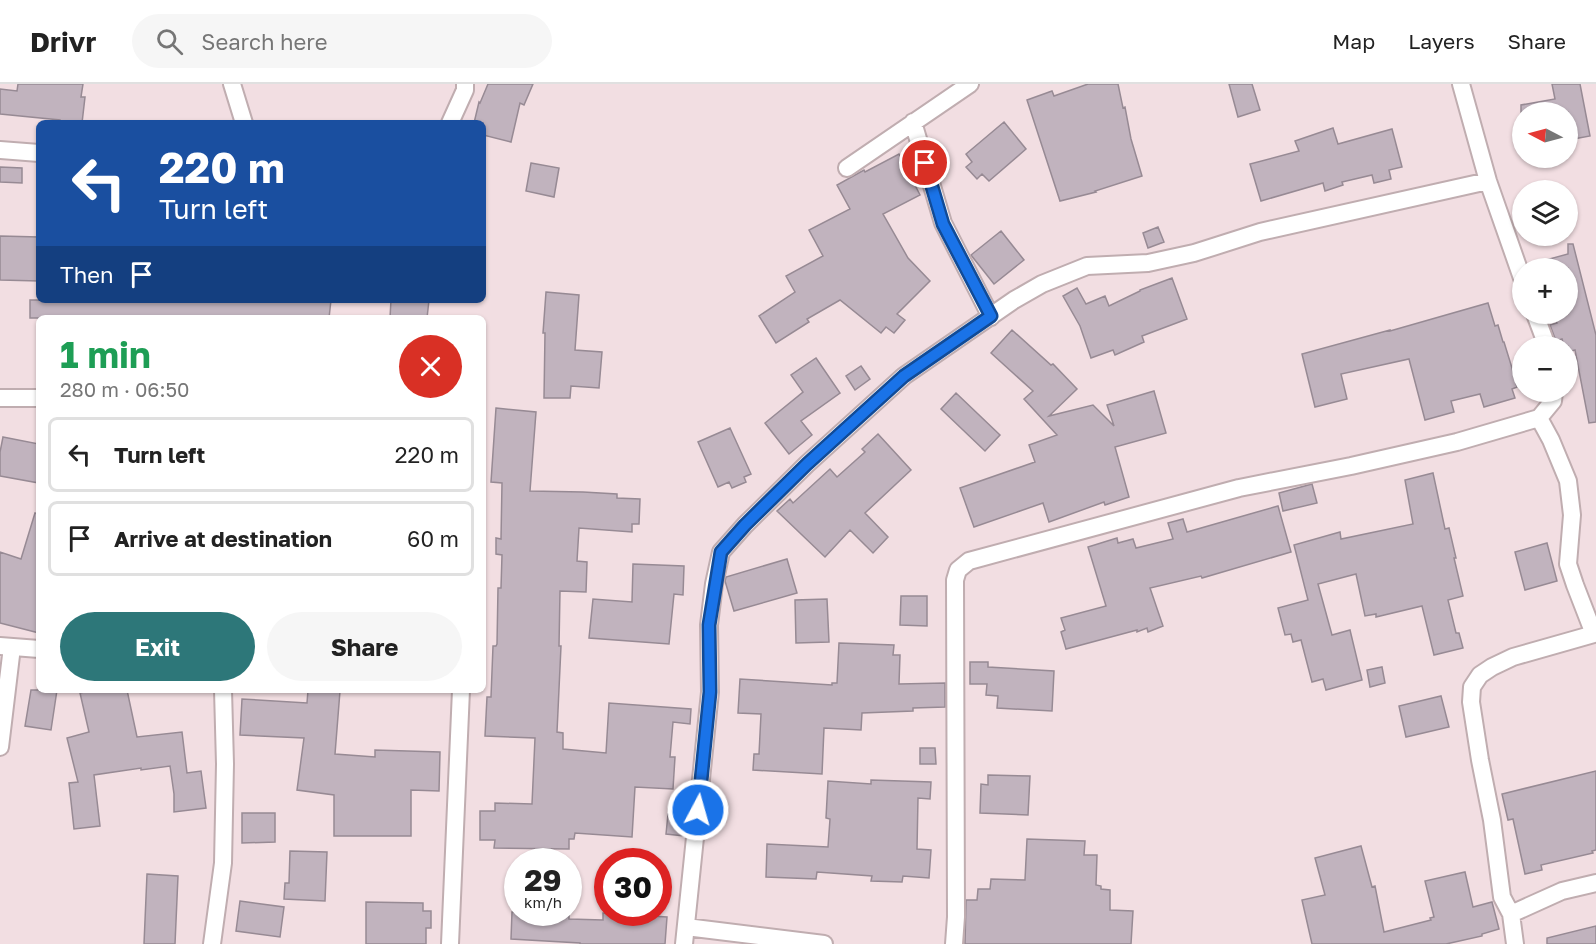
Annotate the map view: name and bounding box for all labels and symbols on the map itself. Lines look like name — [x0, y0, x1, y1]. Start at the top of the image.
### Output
north arrow — [1512, 102, 1578, 168]
pin — [899, 137, 950, 188]
position arrow — [666, 778, 730, 842]
speed limit sign: 30 — [594, 848, 672, 926]

